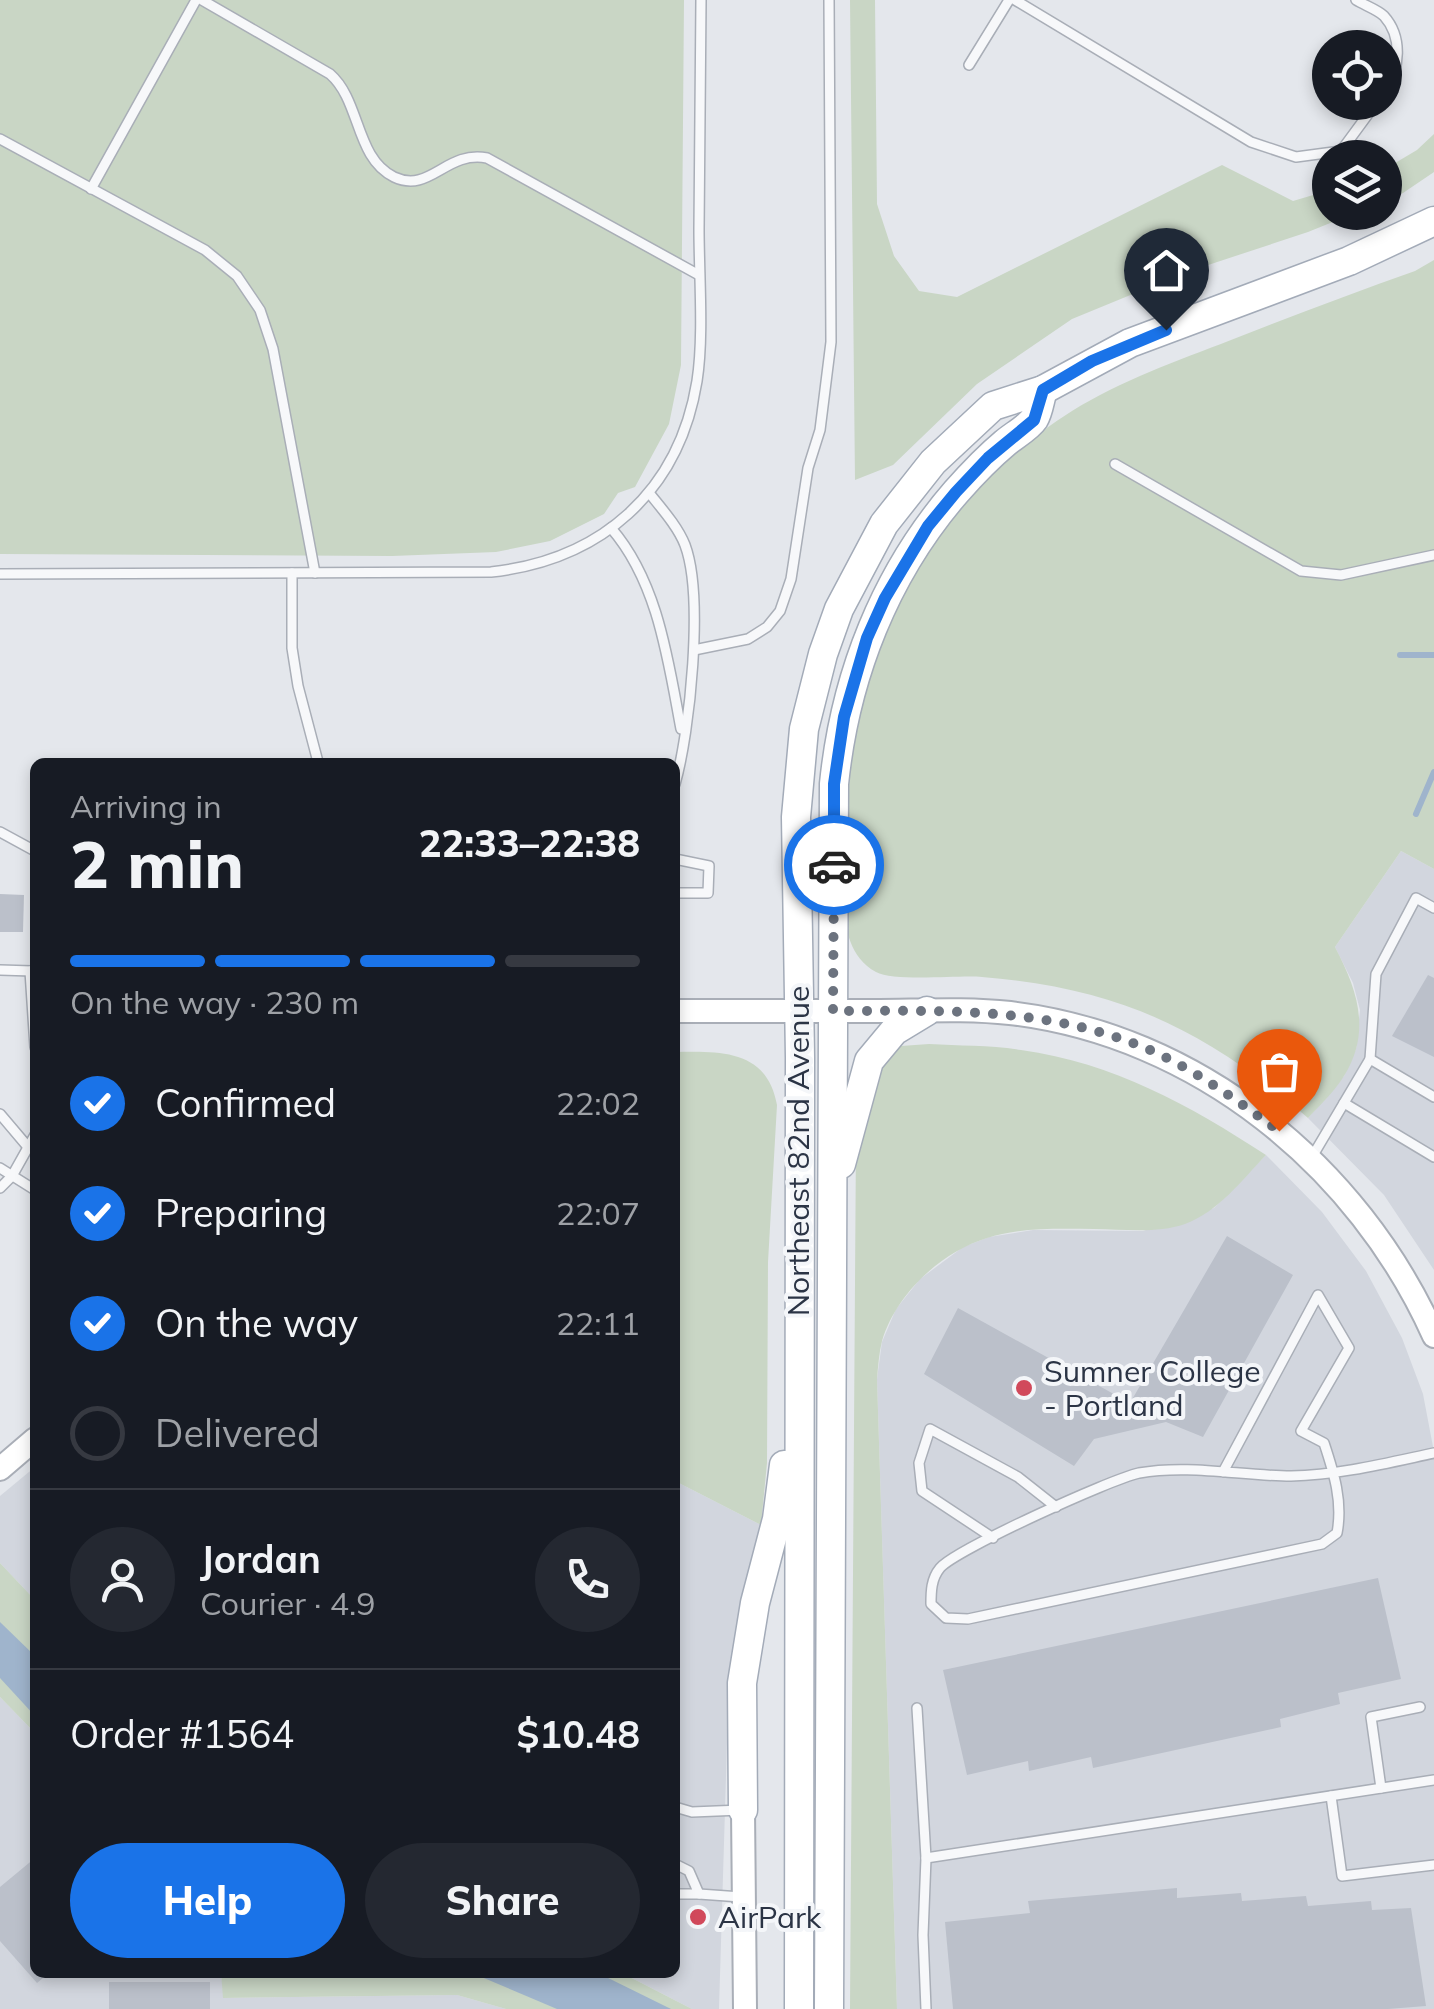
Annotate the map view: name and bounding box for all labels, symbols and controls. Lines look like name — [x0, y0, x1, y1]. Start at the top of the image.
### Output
map controls — [1312, 30, 1402, 230]
button: locate — [1312, 30, 1402, 120]
button: layers — [1312, 140, 1402, 230]
pin — [1124, 228, 1209, 331]
icon: home — [1139, 243, 1194, 298]
text: Arriving in — [70, 786, 222, 826]
courier — [784, 815, 884, 915]
text: 22:33–22:38 — [419, 819, 640, 867]
text: 2 min — [70, 823, 244, 904]
icon: car — [807, 838, 862, 893]
text: On the way · 230 m — [70, 982, 359, 1022]
street label: Northeast 82nd Avenue — [779, 986, 817, 1316]
pin — [1237, 1029, 1322, 1132]
icon: bag — [1252, 1044, 1307, 1099]
icon: check — [70, 1076, 125, 1131]
text: Confirmed — [155, 1079, 336, 1127]
text: 22:02 — [556, 1083, 640, 1123]
icon: check — [70, 1186, 125, 1241]
text: Preparing — [155, 1189, 327, 1237]
text: 22:07 — [556, 1193, 640, 1233]
icon: check — [70, 1296, 125, 1351]
text: On the way — [155, 1299, 358, 1347]
text: 22:11 — [556, 1303, 640, 1343]
place label: Sumner College - Portland — [1044, 1352, 1261, 1424]
marker: Sumner College - Portland — [1013, 1377, 1035, 1399]
text: Delivered — [155, 1409, 320, 1457]
button: person — [70, 1527, 175, 1632]
button: phone — [535, 1527, 640, 1632]
text: Jordan — [200, 1535, 321, 1583]
text: Courier · 4.9 — [200, 1583, 376, 1623]
text: Order #1564 — [70, 1710, 294, 1758]
text: $10.48 — [517, 1710, 640, 1758]
button: Help — [70, 1843, 345, 1958]
button: Share — [365, 1843, 640, 1958]
place label: AirPark — [718, 1898, 822, 1936]
marker: AirPark — [687, 1906, 709, 1928]

